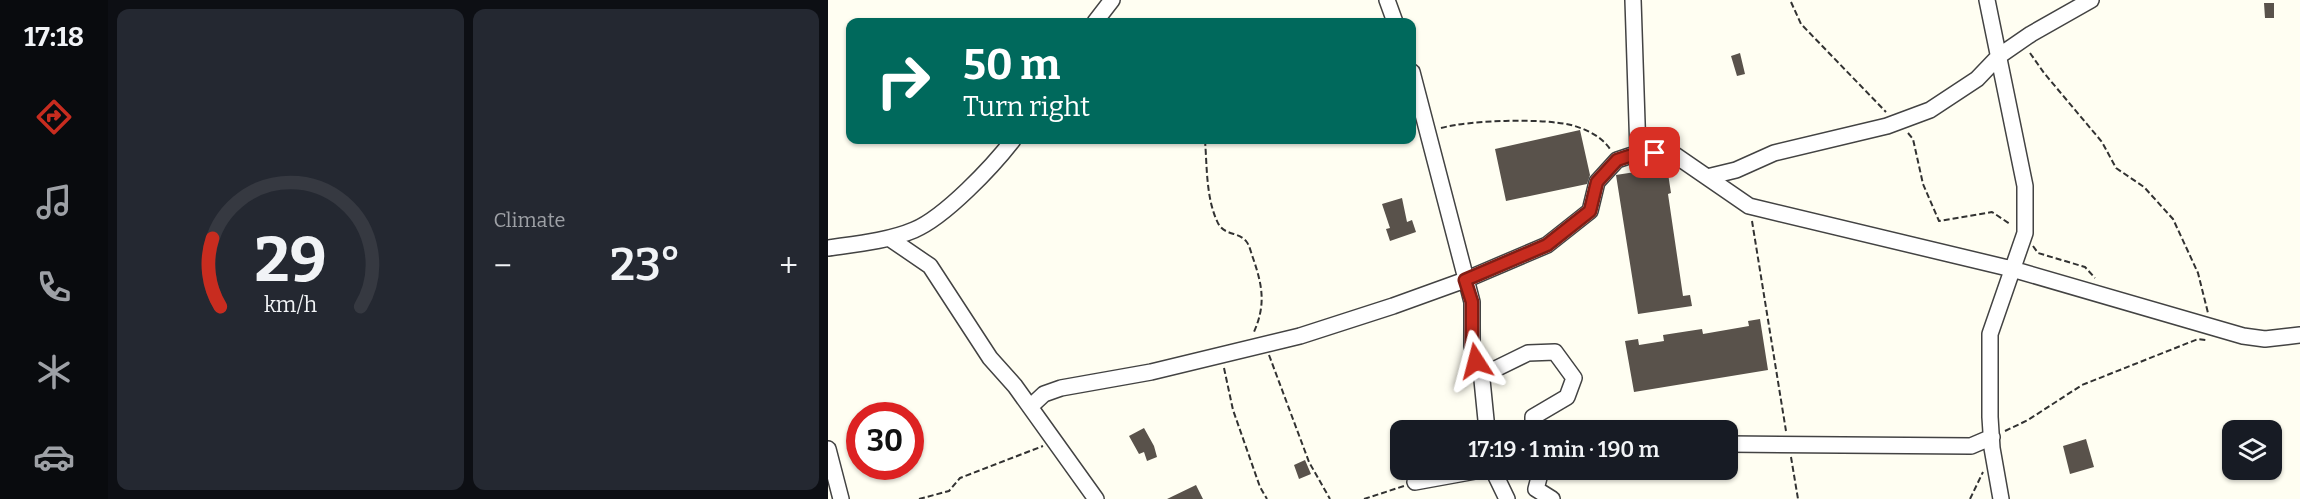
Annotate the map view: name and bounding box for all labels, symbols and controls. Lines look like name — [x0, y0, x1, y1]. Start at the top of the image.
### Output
text: 17:18 — [24, 21, 84, 53]
text: 50 m — [963, 40, 1060, 90]
icon: right — [864, 42, 942, 120]
text: Turn right — [963, 91, 1090, 123]
icon: directions — [33, 96, 75, 138]
pin — [1629, 127, 1680, 178]
icon: arrive — [1638, 136, 1671, 169]
icon: music — [33, 181, 75, 223]
text: Climate — [494, 208, 565, 232]
text: 29 — [254, 223, 326, 298]
text: 23° — [610, 238, 681, 292]
text: − — [494, 246, 512, 286]
text: + — [779, 246, 798, 286]
icon: phone — [33, 266, 75, 308]
text: km/h — [264, 292, 317, 318]
position arrow — [1444, 329, 1508, 393]
icon: climate — [33, 351, 75, 393]
speed limit sign: 30 — [846, 402, 924, 480]
map controls — [2222, 420, 2282, 480]
button: layers — [2222, 420, 2282, 480]
icon: car — [33, 436, 75, 478]
text: 17:19 · 1 min · 190 m — [1468, 436, 1660, 463]

